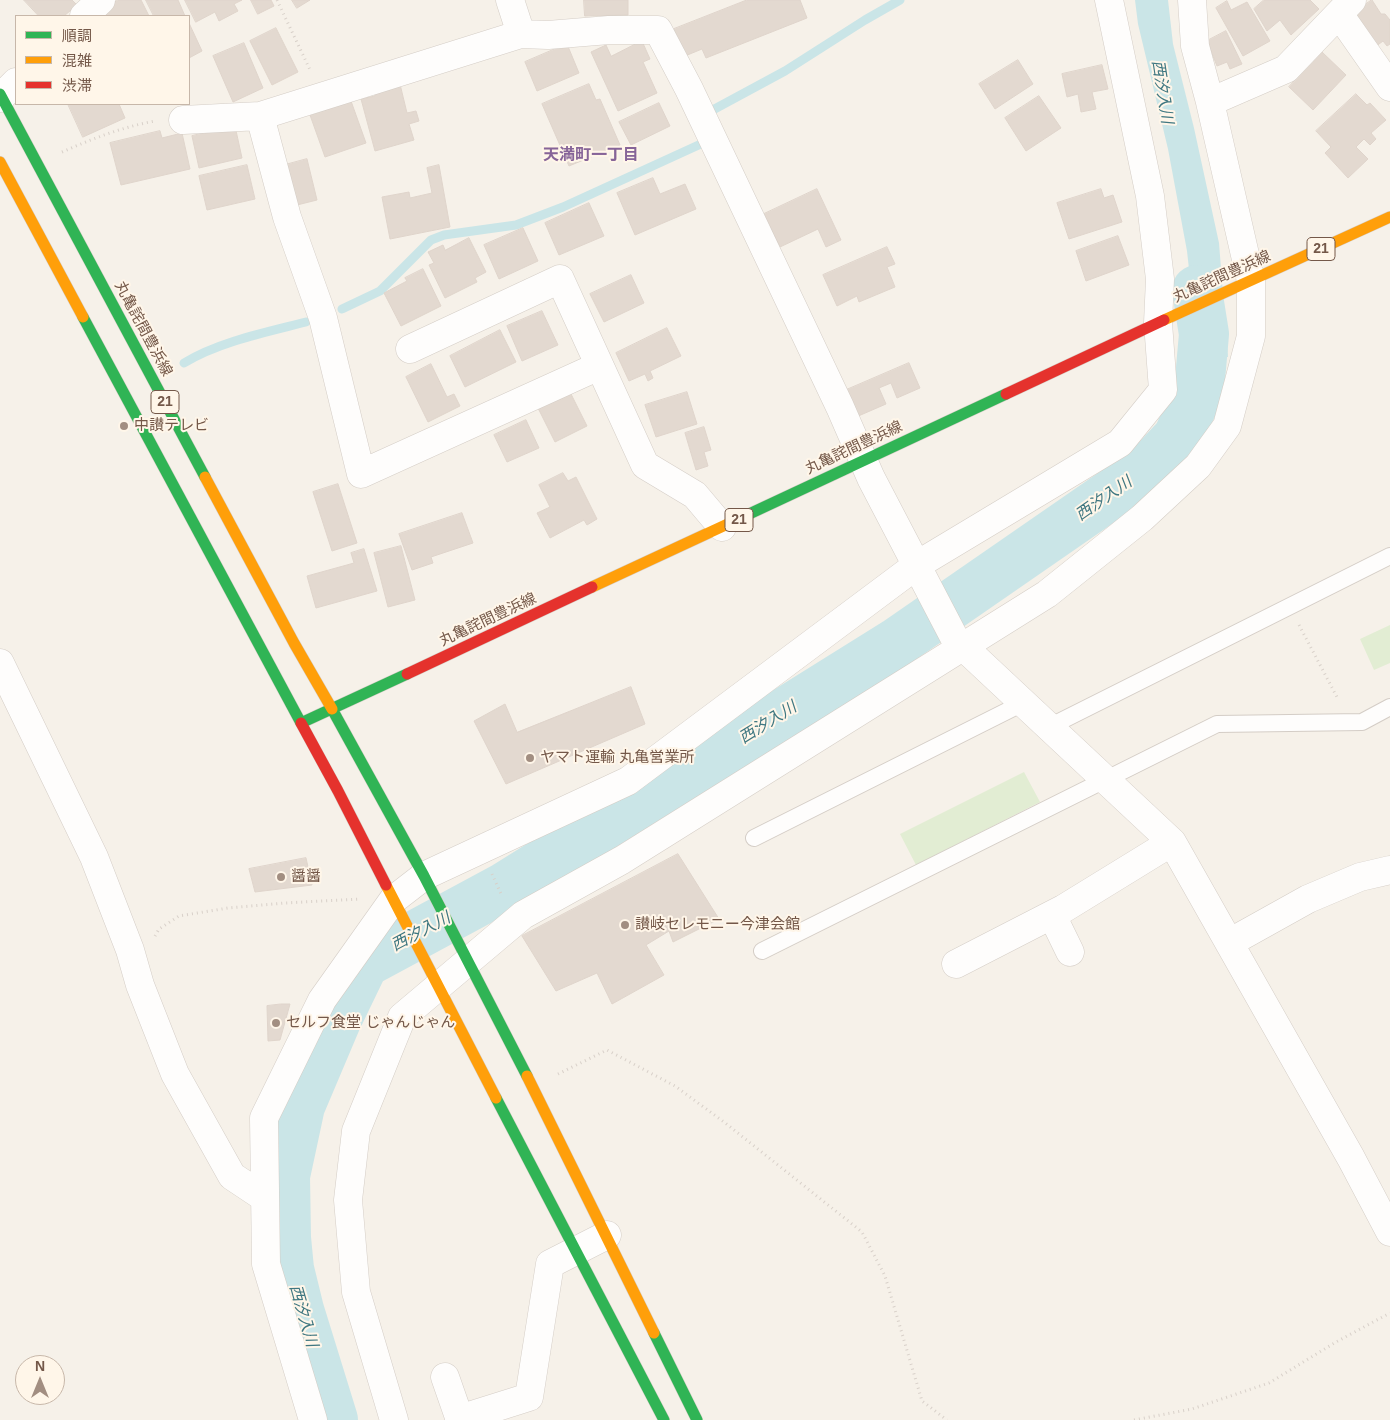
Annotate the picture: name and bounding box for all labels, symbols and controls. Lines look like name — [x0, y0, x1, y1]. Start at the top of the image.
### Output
legend — [15, 15, 190, 105]
text: 順調 — [62, 27, 92, 44]
text: 混雑 — [62, 52, 92, 69]
water label: 西汐入川 — [1148, 59, 1176, 125]
text: 渋滞 — [62, 77, 92, 94]
district label: 天満町一丁目 — [543, 146, 639, 166]
road number: 21 — [1307, 238, 1335, 260]
street label: 丸亀詫間豊浜線 — [1170, 247, 1274, 307]
street label: 丸亀詫間豊浜線 — [110, 278, 176, 380]
road number: 21 — [151, 391, 179, 414]
place label: 中讃テレビ — [134, 417, 209, 435]
street label: 丸亀詫間豊浜線 — [803, 418, 905, 478]
marker: 中讃テレビ — [118, 420, 130, 432]
water label: 西汐入川 — [1072, 473, 1136, 525]
road number: 21 — [725, 508, 753, 532]
street label: 丸亀詫間豊浜線 — [437, 590, 539, 650]
water label: 西汐入川 — [736, 698, 800, 748]
place label: ヤマト運輸 丸亀営業所 — [540, 749, 694, 767]
marker: ヤマト運輸 丸亀営業所 — [524, 752, 536, 764]
place label: 醤醤 — [291, 868, 321, 886]
marker: 醤醤 — [275, 871, 287, 883]
water label: 西汐入川 — [388, 909, 454, 955]
place label: 讃岐セレモニー今津会館 — [635, 916, 800, 934]
marker: 讃岐セレモニー今津会館 — [619, 919, 631, 931]
place label: セルフ食堂 じゃんじゃん — [286, 1014, 455, 1032]
marker: セルフ食堂 じゃんじゃん — [270, 1017, 282, 1029]
water label: 西汐入川 — [285, 1283, 321, 1349]
north arrow — [15, 1355, 65, 1405]
text: N — [35, 1358, 45, 1374]

